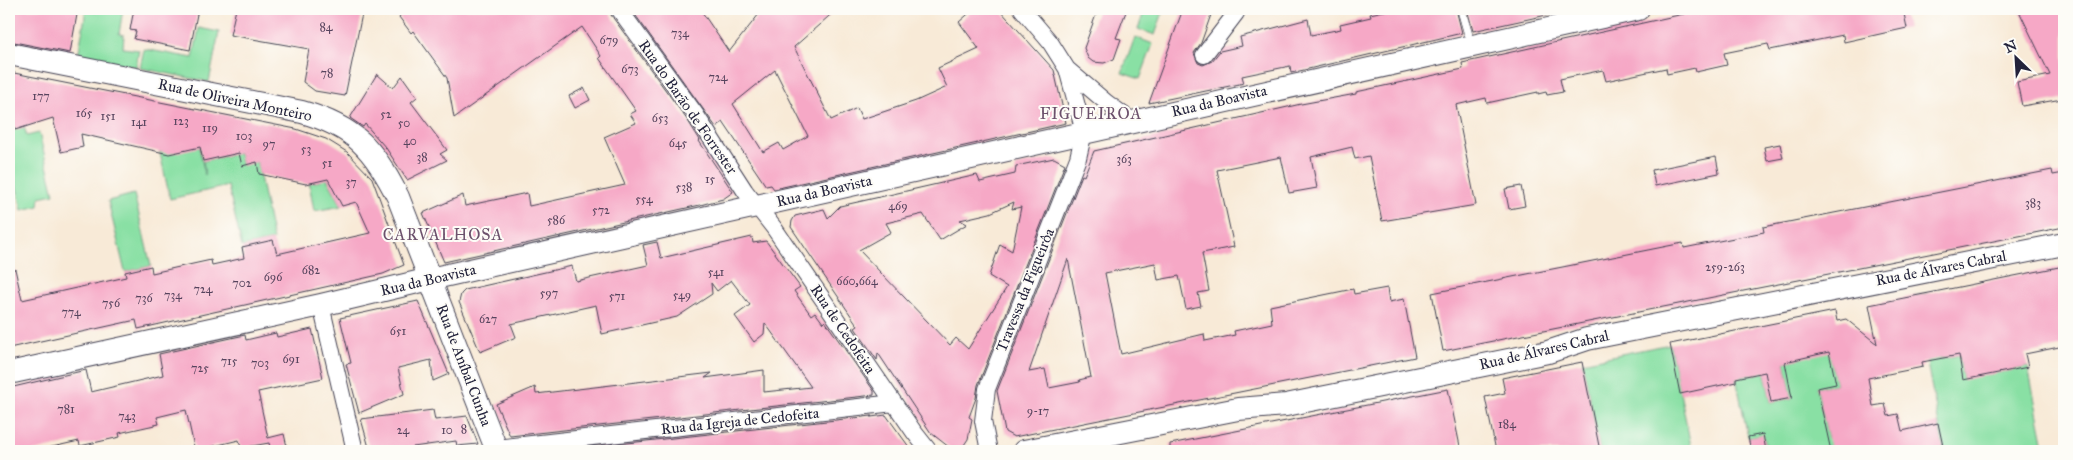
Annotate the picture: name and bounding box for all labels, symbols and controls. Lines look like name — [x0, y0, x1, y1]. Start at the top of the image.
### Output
house number: 84 — [319, 20, 333, 34]
house number: 734 — [671, 26, 689, 40]
north arrow — [1990, 32, 2040, 82]
house number: 679 — [599, 33, 619, 47]
street label: Rua do Barão de Forrester — [635, 36, 741, 178]
text: N — [2002, 36, 2020, 57]
house number: 673 — [621, 62, 639, 76]
house number: 78 — [321, 66, 333, 80]
house number: 724 — [708, 70, 728, 84]
street label: Rua de Oliveira Monteiro — [156, 75, 314, 125]
street label: Rua da Boavista — [1170, 81, 1269, 121]
house number: 177 — [32, 89, 50, 103]
district label: FIGUEIROA — [1040, 104, 1142, 123]
house number: 165 — [76, 106, 93, 120]
house number: 52 — [380, 107, 392, 121]
house number: 151 — [101, 109, 116, 123]
house number: 653 — [652, 111, 668, 125]
house number: 123 — [173, 114, 189, 128]
house number: 141 — [131, 115, 147, 129]
house number: 50 — [398, 116, 410, 130]
house number: 119 — [202, 121, 218, 135]
house number: 103 — [236, 129, 252, 143]
house number: 40 — [403, 134, 417, 148]
house number: 645 — [669, 136, 688, 150]
house number: 97 — [263, 137, 275, 151]
house number: 53 — [301, 142, 311, 156]
house number: 38 — [416, 150, 428, 164]
house number: 363 — [1116, 152, 1132, 166]
house number: 51 — [322, 156, 332, 170]
street label: Rua da Boavista — [775, 171, 874, 211]
house number: 15 — [705, 172, 716, 186]
house number: 37 — [345, 175, 357, 189]
house number: 538 — [676, 180, 692, 194]
house number: 554 — [635, 192, 653, 206]
house number: 383 — [2025, 196, 2041, 210]
house number: 469 — [888, 199, 908, 213]
house number: 572 — [592, 203, 610, 217]
house number: 586 — [547, 213, 566, 227]
district label: CARVALHOSA — [383, 225, 503, 244]
street label: Travessa da Figueirôa — [992, 225, 1058, 354]
street label: Rua de Álvares Cabral — [1874, 245, 2009, 289]
street label: Rua da Boavista — [379, 260, 478, 300]
house number: 259-263 — [1705, 260, 1745, 274]
house number: 682 — [302, 263, 320, 277]
house number: 541 — [708, 265, 725, 279]
house number: 696 — [264, 270, 283, 284]
house number: 660,664 — [836, 274, 878, 288]
house number: 702 — [232, 276, 252, 290]
street label: Rua de Cedofeita — [807, 281, 880, 377]
house number: 724 — [193, 282, 213, 296]
house number: 597 — [540, 286, 558, 300]
house number: 734 — [164, 288, 182, 302]
house number: 549 — [673, 288, 691, 302]
house number: 571 — [609, 289, 626, 303]
house number: 736 — [135, 291, 154, 305]
house number: 756 — [102, 296, 121, 310]
street label: Rua de Aníbal Cunha — [432, 301, 496, 429]
house number: 774 — [61, 305, 81, 319]
house number: 627 — [479, 312, 497, 326]
house number: 651 — [390, 324, 406, 338]
street label: Rua de Álvares Cabral — [1477, 325, 1612, 374]
house number: 691 — [282, 352, 300, 366]
house number: 715 — [221, 354, 238, 368]
house number: 703 — [251, 356, 269, 370]
house number: 725 — [191, 361, 209, 375]
house number: 781 — [57, 402, 75, 416]
street label: Rua da Igreja de Cedofeita — [660, 404, 821, 438]
house number: 9-17 — [1027, 404, 1049, 418]
house number: 743 — [118, 409, 136, 423]
house number: 184 — [1498, 417, 1516, 431]
house number: 8 — [461, 422, 467, 436]
house number: 24 — [397, 423, 410, 437]
house number: 10 — [441, 423, 453, 437]

